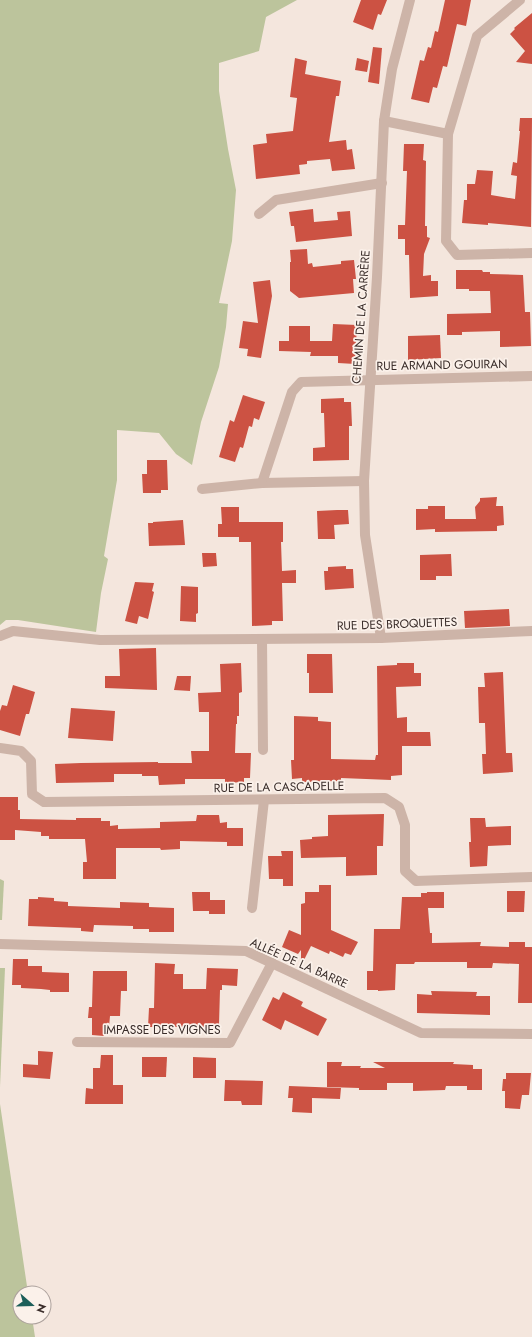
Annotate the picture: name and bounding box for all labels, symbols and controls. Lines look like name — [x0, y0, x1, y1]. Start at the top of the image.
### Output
street label: CHEMIN DE LA CARRÈRE — [347, 250, 375, 384]
street label: RUE ARMAND GOUIRAN — [376, 355, 508, 375]
street label: RUE DES BROQUETTES — [336, 613, 458, 635]
street label: RUE DE LA CASCADELLE — [213, 777, 345, 797]
street label: ALLÉE DE LA BARRE — [247, 933, 351, 993]
street label: IMPASSE DES VIGNES — [103, 1021, 221, 1039]
north arrow — [12, 1285, 52, 1325]
text: N — [32, 1302, 50, 1315]

